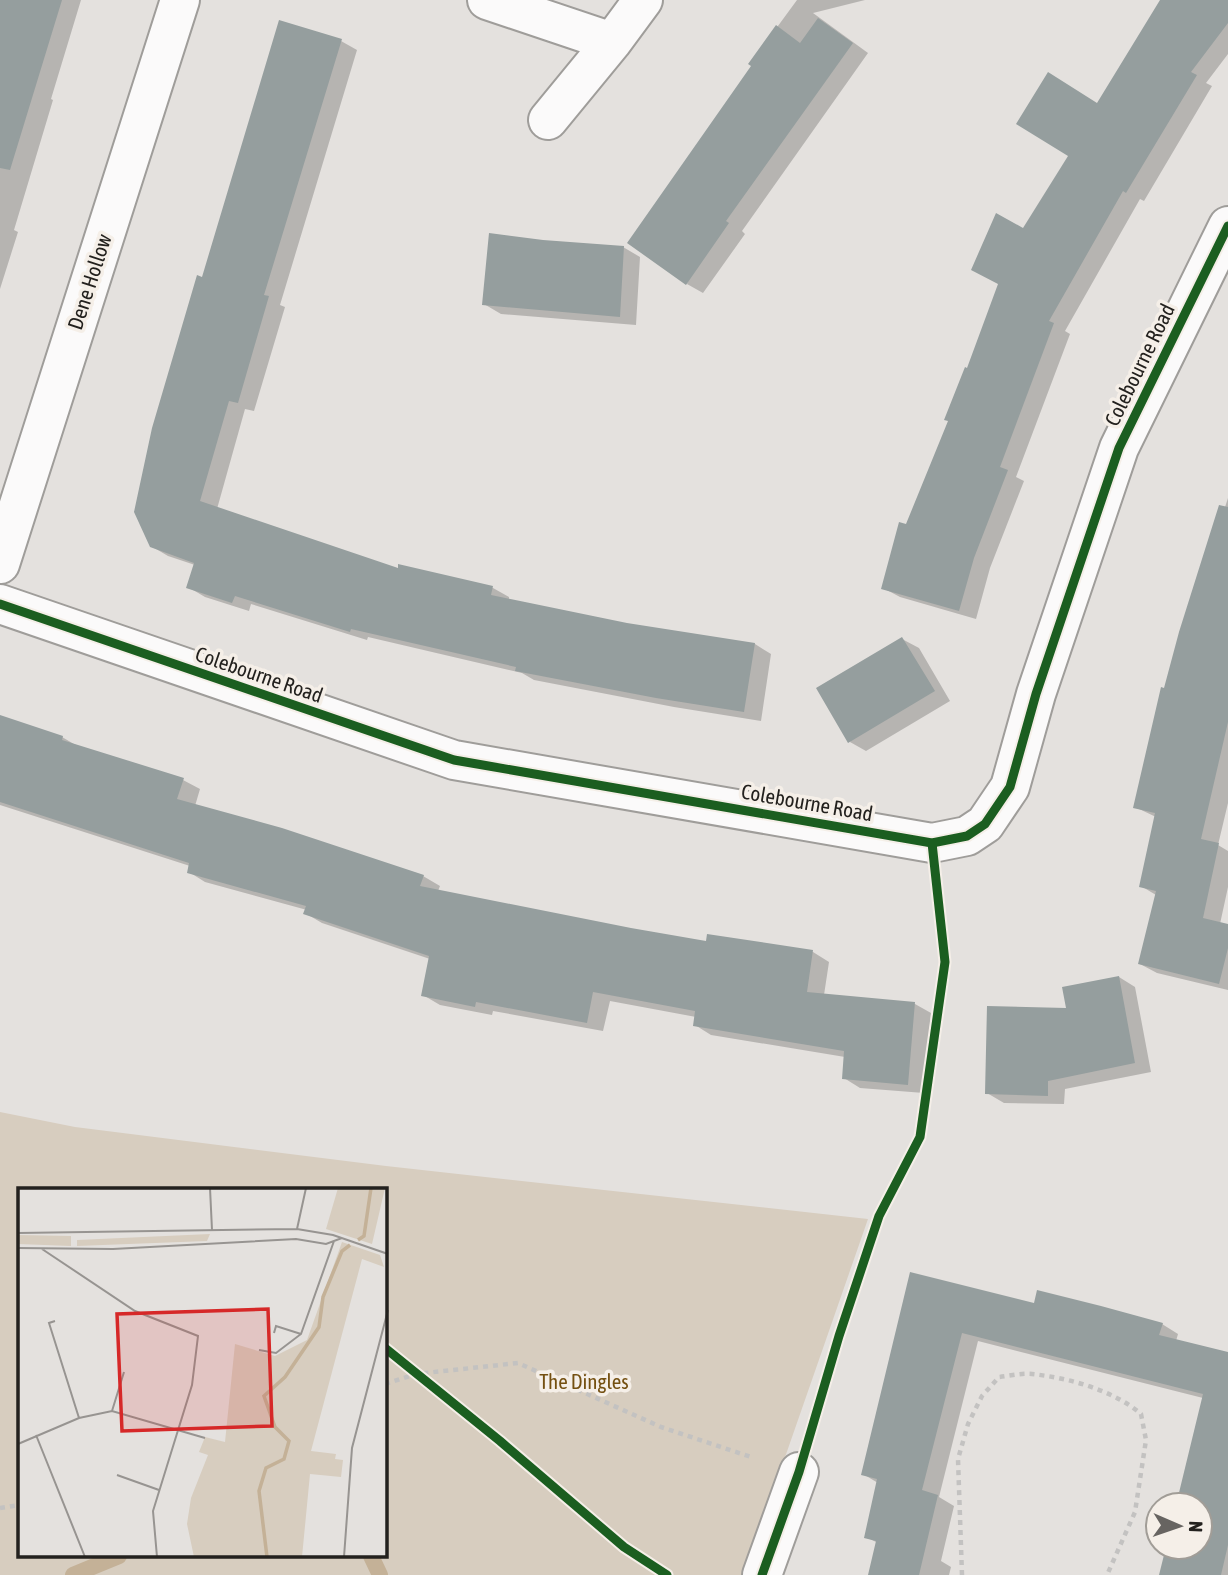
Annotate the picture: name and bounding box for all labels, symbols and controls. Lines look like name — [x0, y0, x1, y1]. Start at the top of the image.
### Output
street label: Dene Hollow — [62, 230, 116, 333]
street label: Colebourne Road — [1099, 300, 1179, 430]
street label: Colebourne Road — [193, 641, 326, 707]
street label: Colebourne Road — [740, 779, 875, 825]
inset map — [18, 1188, 387, 1558]
park label: The Dingles — [539, 1369, 629, 1393]
north arrow — [1144, 1491, 1214, 1561]
text: N — [1185, 1521, 1207, 1533]

